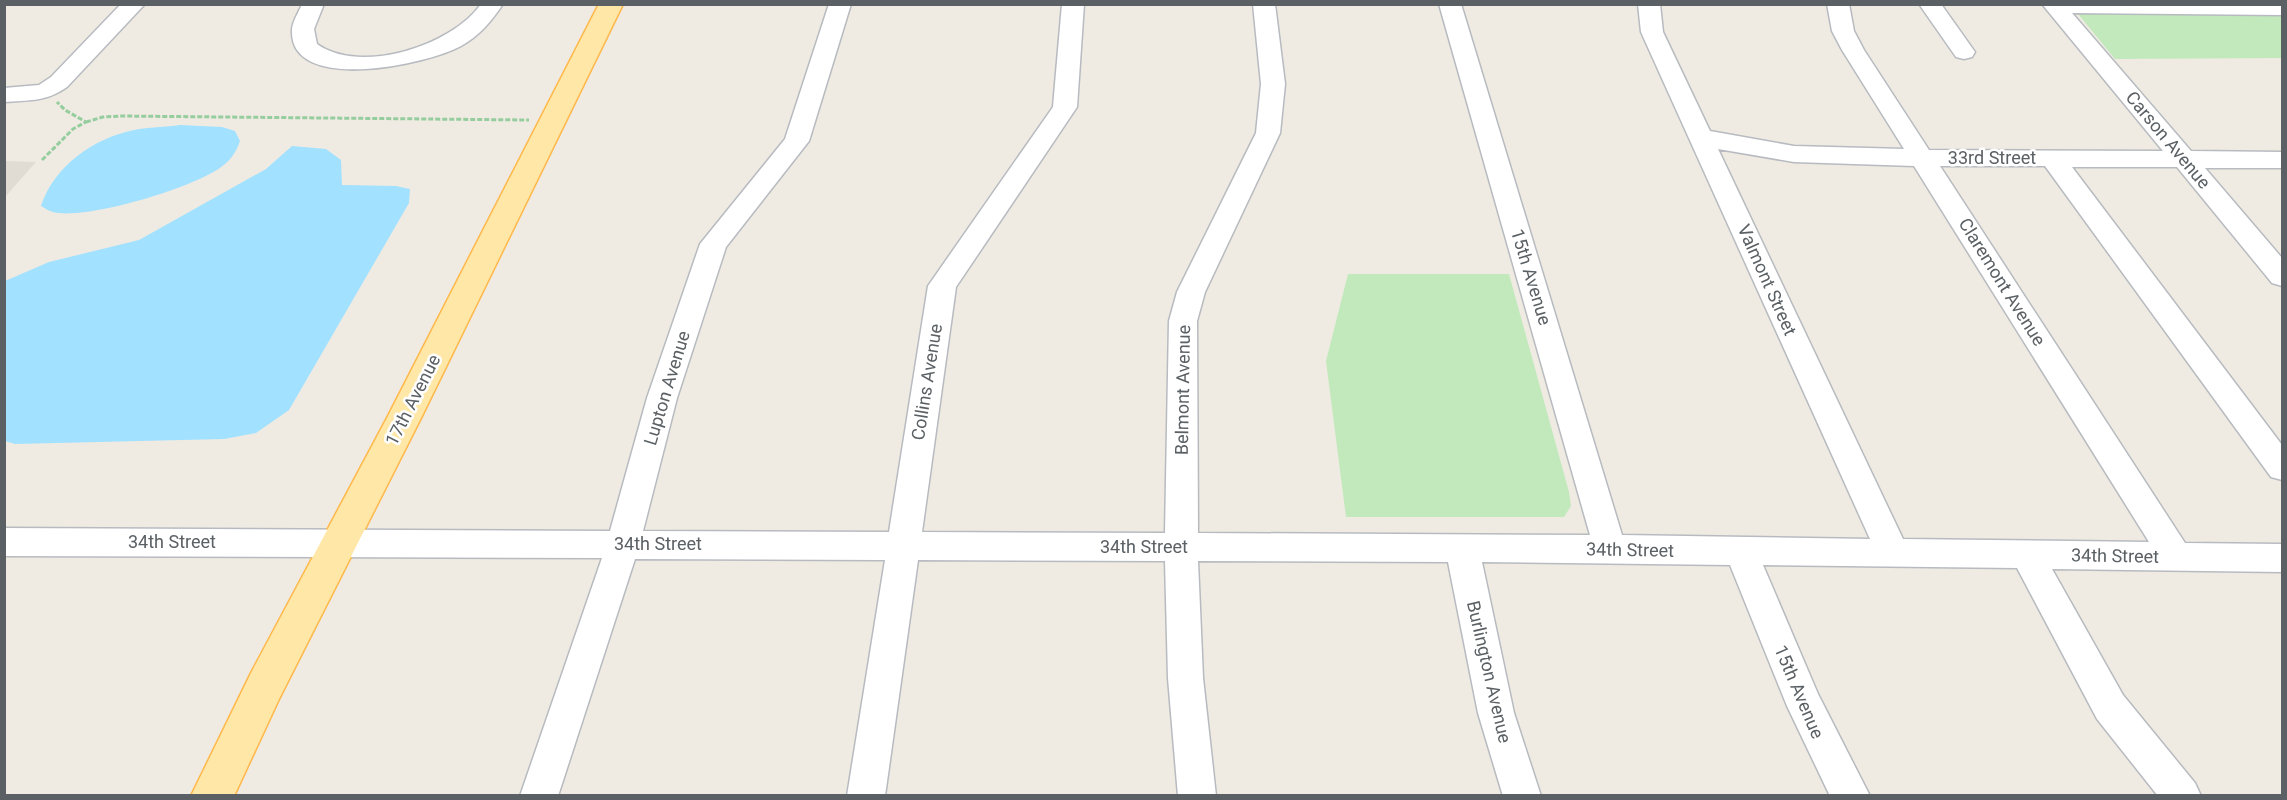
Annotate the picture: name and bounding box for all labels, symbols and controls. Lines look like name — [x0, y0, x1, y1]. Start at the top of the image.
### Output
street label: Carson Avenue — [2122, 87, 2215, 193]
street label: 33rd Street — [1948, 147, 2036, 168]
street label: Claremont Avenue — [1955, 214, 2050, 349]
street label: Valmont Street — [1734, 221, 1801, 339]
street label: 15th Avenue — [1507, 226, 1556, 327]
street label: Collins Avenue — [907, 322, 946, 442]
street label: Belmont Avenue — [1171, 325, 1194, 455]
street label: Lupton Avenue — [639, 328, 694, 448]
street label: 17th Avenue — [381, 351, 444, 449]
street label: 34th Street — [128, 531, 216, 552]
street label: 34th Street — [614, 533, 702, 554]
street label: 34th Street — [1100, 536, 1188, 557]
street label: 34th Street — [1586, 538, 1674, 561]
street label: 34th Street — [2071, 544, 2159, 567]
street label: Burlington Avenue — [1463, 599, 1516, 745]
street label: 15th Avenue — [1770, 642, 1829, 742]

